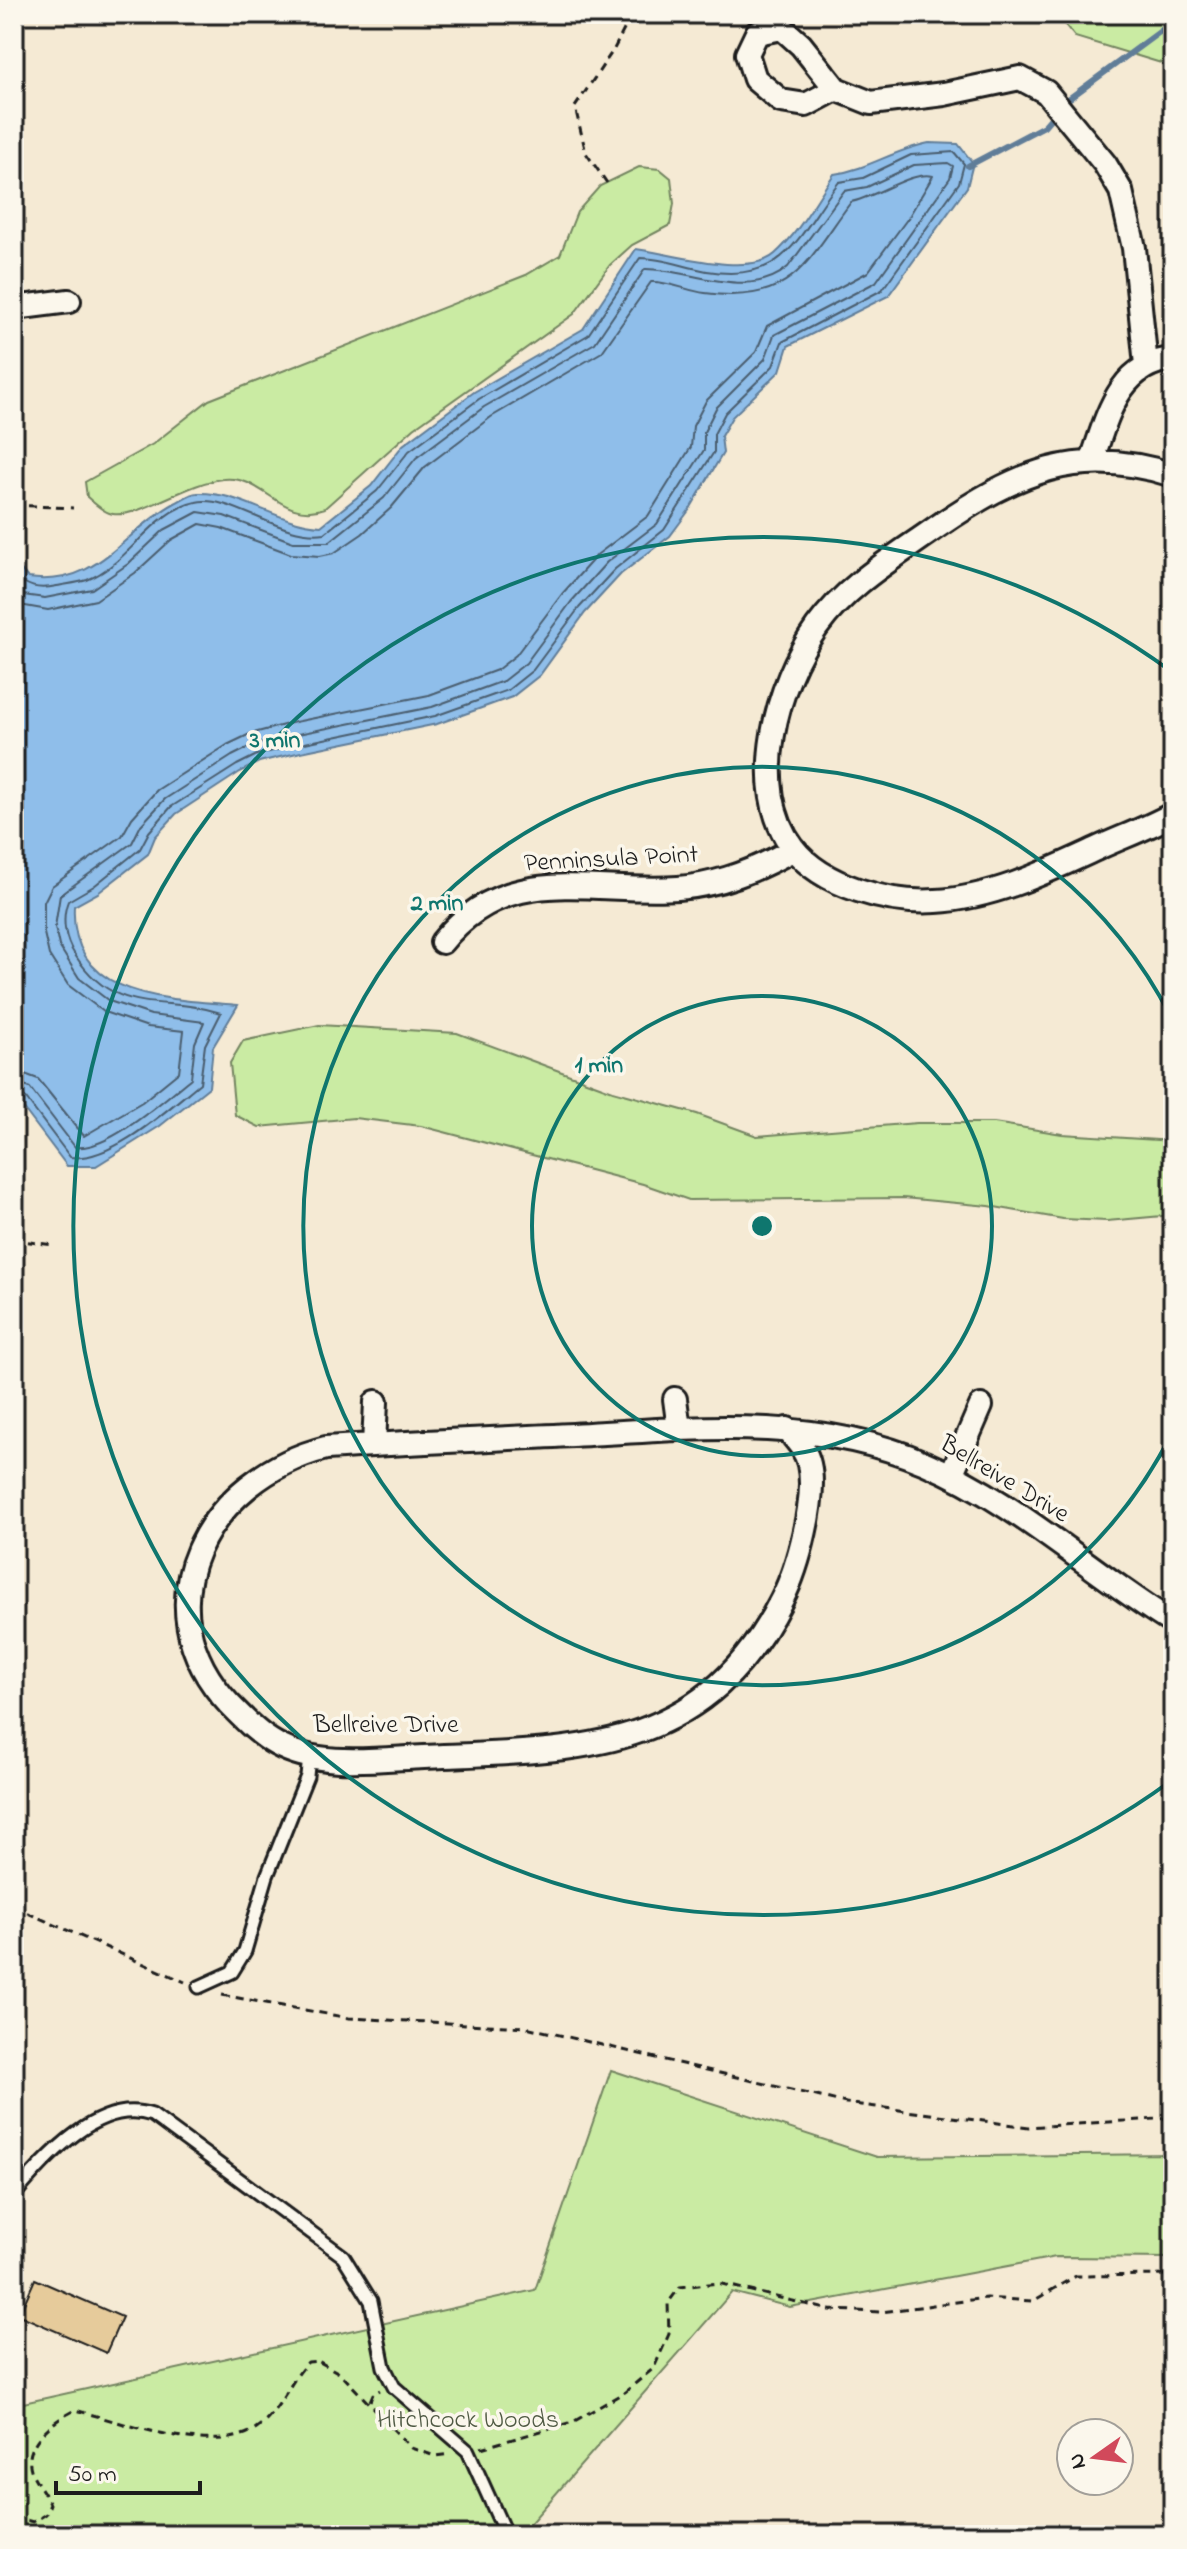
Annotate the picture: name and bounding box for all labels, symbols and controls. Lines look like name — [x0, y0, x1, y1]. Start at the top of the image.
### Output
text: 3 min — [249, 724, 301, 759]
street label: Penninsula Point — [523, 836, 699, 884]
text: 2 min — [410, 887, 464, 922]
text: 1 min — [575, 1049, 623, 1084]
centre of rings — [748, 1212, 776, 1240]
street label: Bellreive Drive — [931, 1426, 1076, 1534]
street label: Bellreive Drive — [312, 1707, 459, 1745]
park label: Hitchcock Woods — [377, 2402, 559, 2440]
north arrow — [1055, 2417, 1135, 2497]
scale bar — [56, 2445, 200, 2495]
text: N — [1061, 2450, 1096, 2472]
text: 50 m — [68, 2458, 117, 2493]

